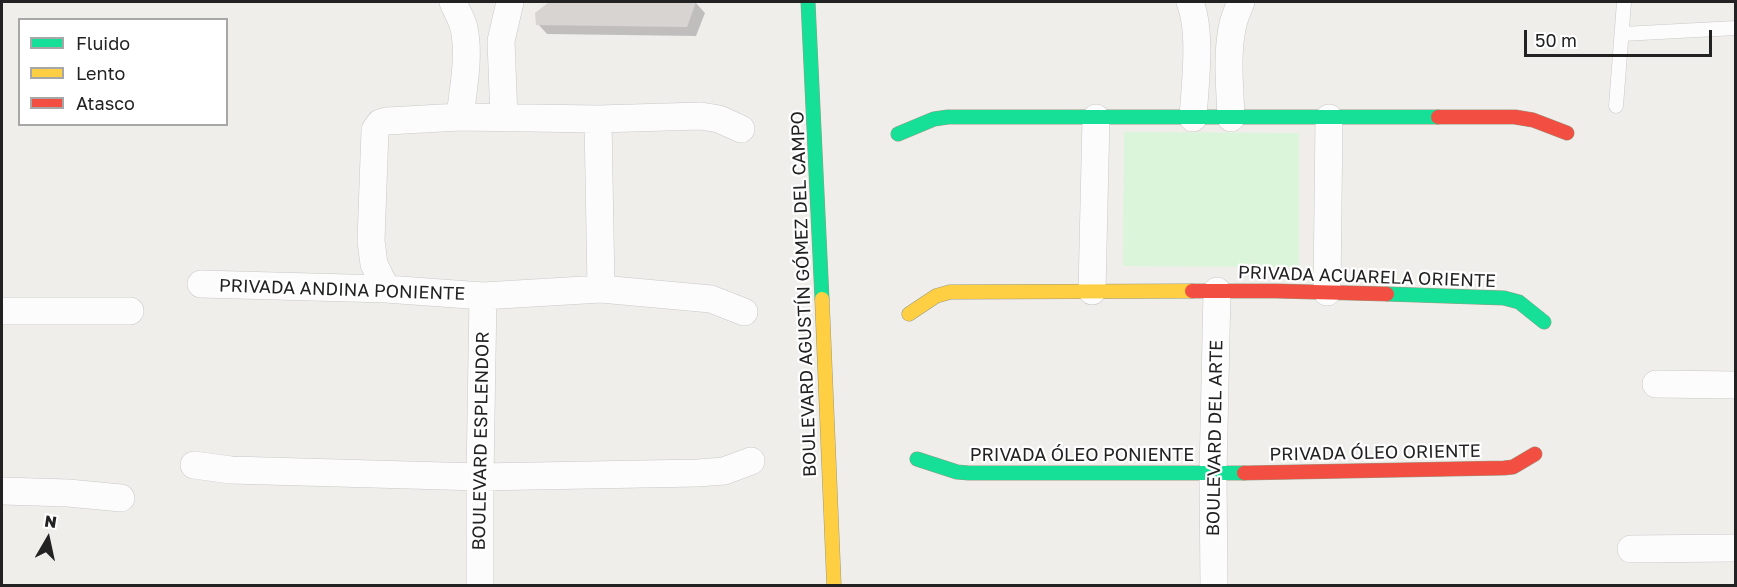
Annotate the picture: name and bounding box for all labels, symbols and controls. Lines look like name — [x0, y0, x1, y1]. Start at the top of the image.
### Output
legend — [18, 18, 228, 126]
scale bar — [1527, 18, 1714, 56]
text: 50 m — [1535, 29, 1577, 51]
text: Fluido — [76, 32, 130, 54]
text: Lento — [76, 62, 125, 84]
text: Atasco — [76, 92, 135, 114]
street label: BOULEVARD AGUSTÍN GÓMEZ DEL CAMPO — [787, 111, 821, 477]
street label: PRIVADA ACUARELA ORIENTE — [1238, 262, 1496, 292]
street label: PRIVADA ANDINA PONIENTE — [218, 275, 466, 305]
street label: BOULEVARD ESPLENDOR — [468, 331, 494, 551]
street label: BOULEVARD DEL ARTE — [1202, 340, 1228, 536]
street label: PRIVADA ÓLEO ORIENTE — [1269, 440, 1481, 466]
street label: PRIVADA ÓLEO PONIENTE — [970, 444, 1194, 466]
north arrow — [18, 509, 78, 569]
text: N — [43, 510, 58, 532]

